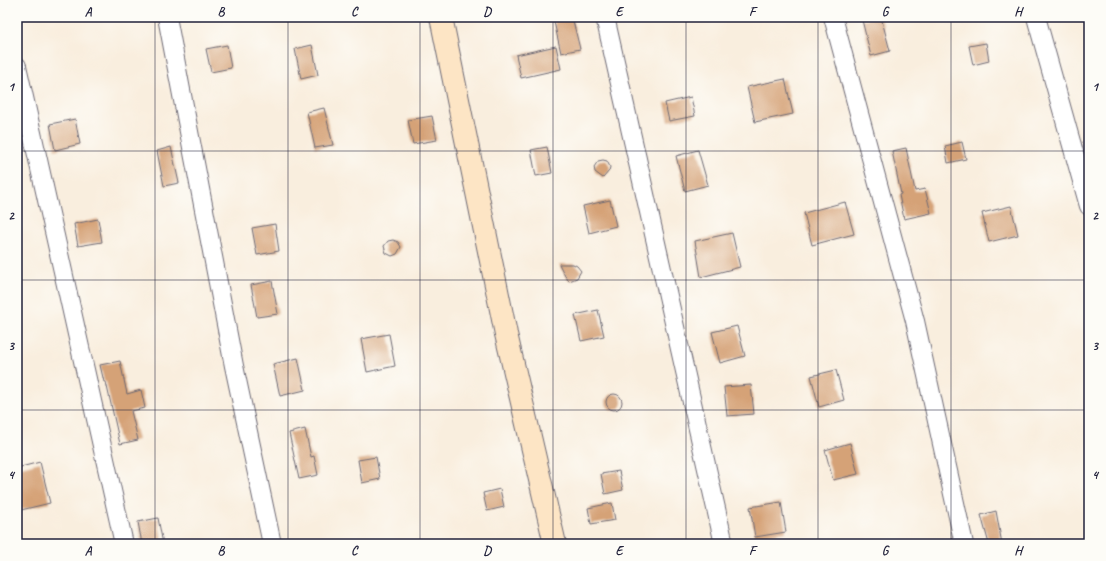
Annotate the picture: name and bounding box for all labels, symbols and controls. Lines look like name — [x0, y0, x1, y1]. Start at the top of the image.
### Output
text: A — [85, 4, 93, 20]
text: B — [218, 4, 226, 20]
text: C — [351, 4, 359, 20]
text: D — [483, 4, 492, 20]
text: E — [616, 4, 625, 20]
text: F — [749, 4, 758, 20]
text: G — [882, 4, 890, 20]
text: H — [1014, 4, 1024, 20]
text: 1 — [8, 79, 16, 95]
text: 1 — [1092, 79, 1100, 95]
text: 2 — [8, 208, 15, 224]
text: 2 — [1092, 208, 1099, 224]
text: 3 — [8, 338, 15, 354]
text: 3 — [1092, 338, 1099, 354]
text: 4 — [8, 467, 16, 483]
text: 4 — [1092, 467, 1100, 483]
text: A — [85, 543, 93, 559]
text: B — [218, 543, 226, 559]
text: C — [351, 543, 359, 559]
text: D — [483, 543, 492, 559]
text: E — [616, 543, 625, 559]
text: F — [749, 543, 758, 559]
text: G — [882, 543, 890, 559]
text: H — [1014, 543, 1024, 559]

